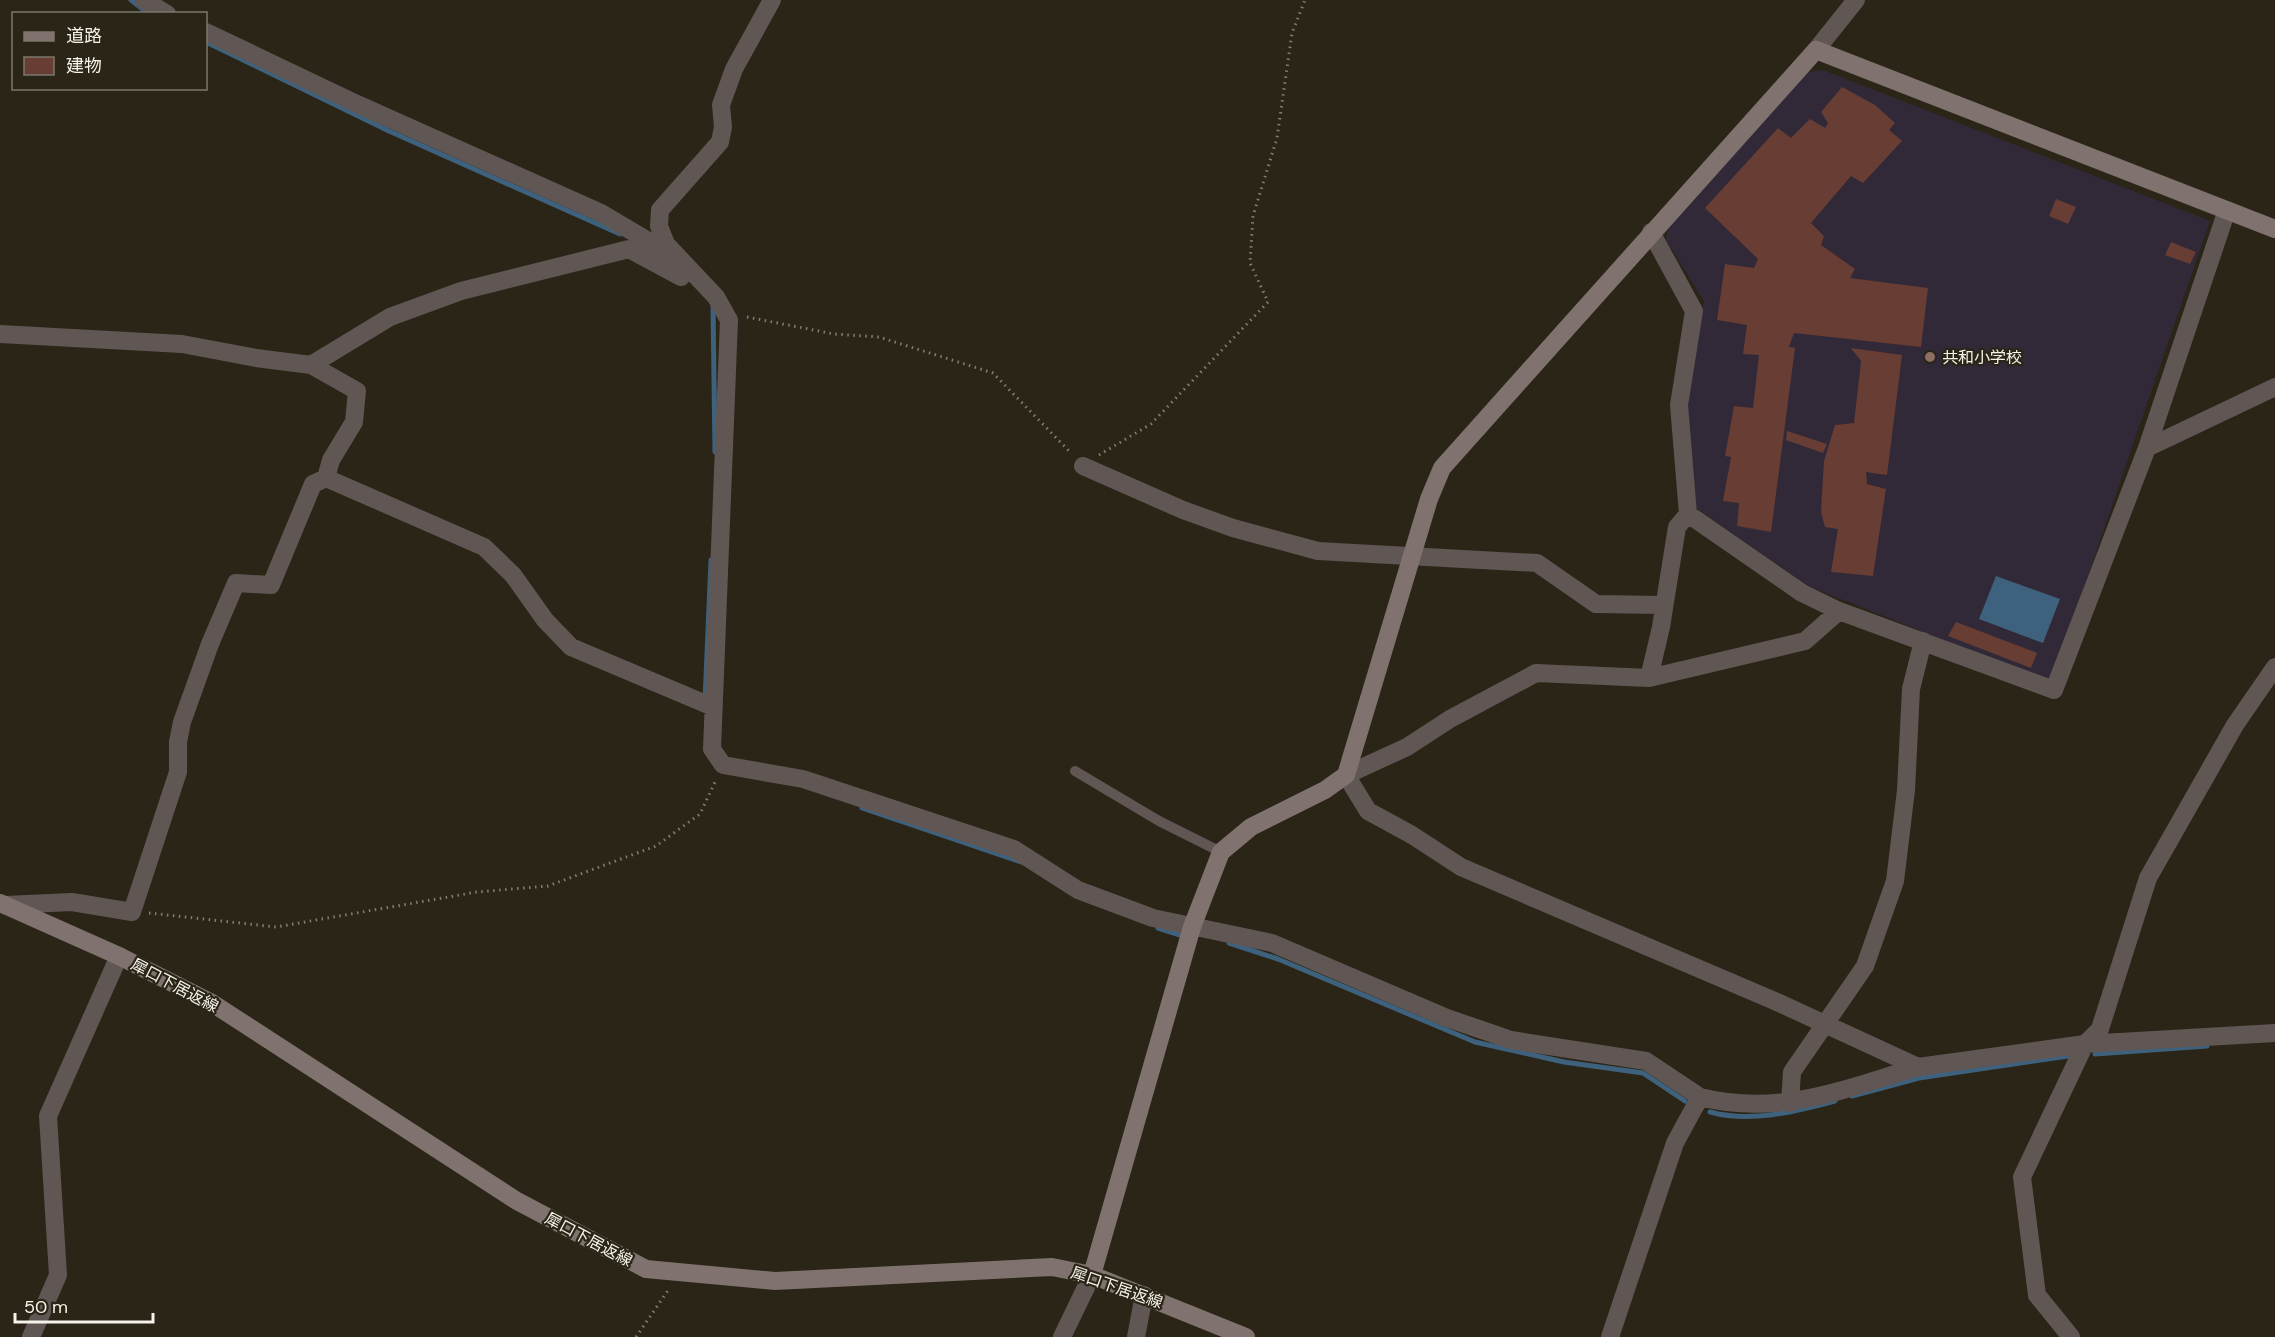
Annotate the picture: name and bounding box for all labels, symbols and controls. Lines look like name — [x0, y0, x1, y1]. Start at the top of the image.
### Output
legend — [12, 12, 207, 90]
text: 道路 — [66, 24, 102, 48]
text: 建物 — [66, 54, 102, 78]
place label: 共和小学校 — [1942, 347, 2022, 368]
marker: 共和小学校 — [1923, 350, 1937, 364]
street label: 犀口下居返線 — [127, 954, 222, 1017]
street label: 犀口下居返線 — [541, 1208, 636, 1271]
street label: 犀口下居返線 — [1068, 1262, 1166, 1313]
scale bar — [15, 1286, 153, 1324]
text: 50 m — [24, 1295, 68, 1319]

